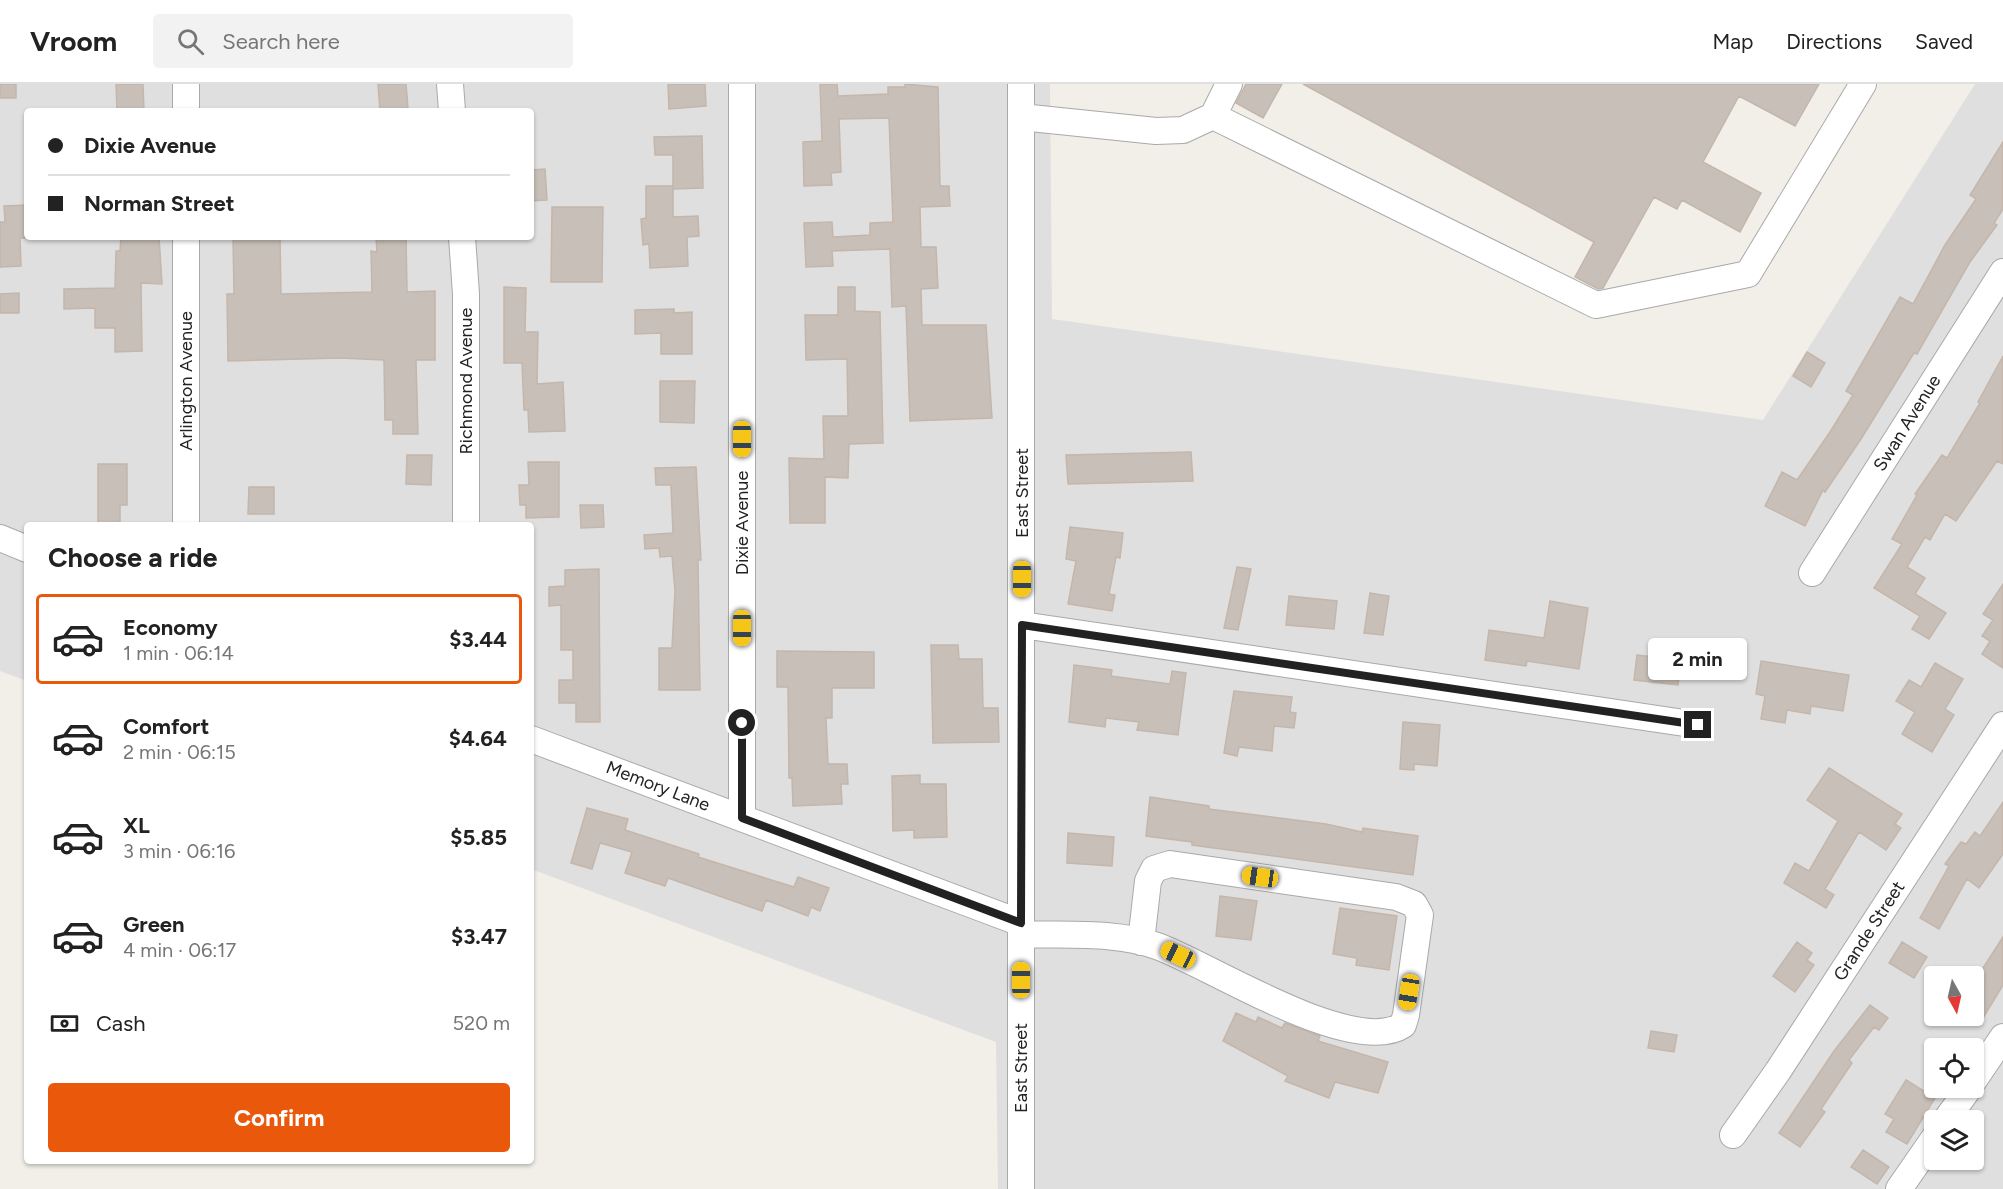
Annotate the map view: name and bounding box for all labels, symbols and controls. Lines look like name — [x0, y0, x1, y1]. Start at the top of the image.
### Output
search box — [153, 14, 573, 68]
text: Vroom — [30, 24, 117, 58]
icon: search — [174, 25, 207, 58]
text: Search here — [222, 28, 340, 55]
text: Map — [1712, 29, 1753, 54]
text: Directions — [1786, 29, 1882, 54]
text: Saved — [1915, 29, 1973, 54]
text: Dixie Avenue — [84, 132, 216, 159]
text: Norman Street — [84, 190, 235, 217]
street label: Richmond Avenue — [455, 307, 477, 454]
street label: Arlington Avenue — [175, 311, 197, 451]
street label: Swan Avenue — [1869, 371, 1945, 475]
car — [733, 421, 751, 457]
street label: East Street — [1011, 448, 1033, 538]
street label: Dixie Avenue — [731, 471, 753, 575]
text: Choose a ride — [48, 541, 217, 574]
car — [1013, 561, 1031, 597]
car — [733, 610, 751, 646]
icon: car — [51, 612, 105, 666]
text: Economy — [123, 614, 218, 641]
text: $3.44 — [449, 626, 507, 653]
callout: 2 min — [1648, 638, 1748, 680]
text: 1 min · 06:14 — [123, 641, 234, 665]
text: 2 min — [1672, 647, 1723, 671]
route start — [728, 709, 755, 736]
icon: car — [51, 711, 105, 765]
route end — [1684, 711, 1711, 738]
text: Comfort — [123, 713, 209, 740]
text: $4.64 — [449, 725, 507, 752]
text: 2 min · 06:15 — [123, 740, 236, 764]
street label: Memory Lane — [603, 756, 713, 816]
icon: car — [51, 810, 105, 864]
text: XL — [123, 812, 150, 839]
text: $5.85 — [450, 824, 507, 851]
text: 3 min · 06:16 — [123, 839, 235, 863]
car — [1241, 866, 1279, 888]
street label: Grande Street — [1829, 877, 1909, 985]
icon: car — [51, 909, 105, 963]
text: Green — [123, 911, 185, 938]
text: $3.47 — [451, 923, 507, 950]
text: 4 min · 06:17 — [123, 938, 236, 962]
car — [1158, 939, 1198, 971]
car — [1012, 962, 1030, 998]
north arrow — [1924, 966, 1984, 1026]
map controls — [1924, 966, 1984, 1170]
car — [1397, 973, 1421, 1011]
icon: cash — [48, 1007, 81, 1040]
text: Cash — [96, 1010, 146, 1037]
text: 520 m — [453, 1011, 510, 1035]
street label: East Street — [1010, 1023, 1032, 1113]
button: locate — [1924, 1038, 1984, 1098]
button: Confirm — [48, 1083, 510, 1152]
button: layers — [1924, 1110, 1984, 1170]

